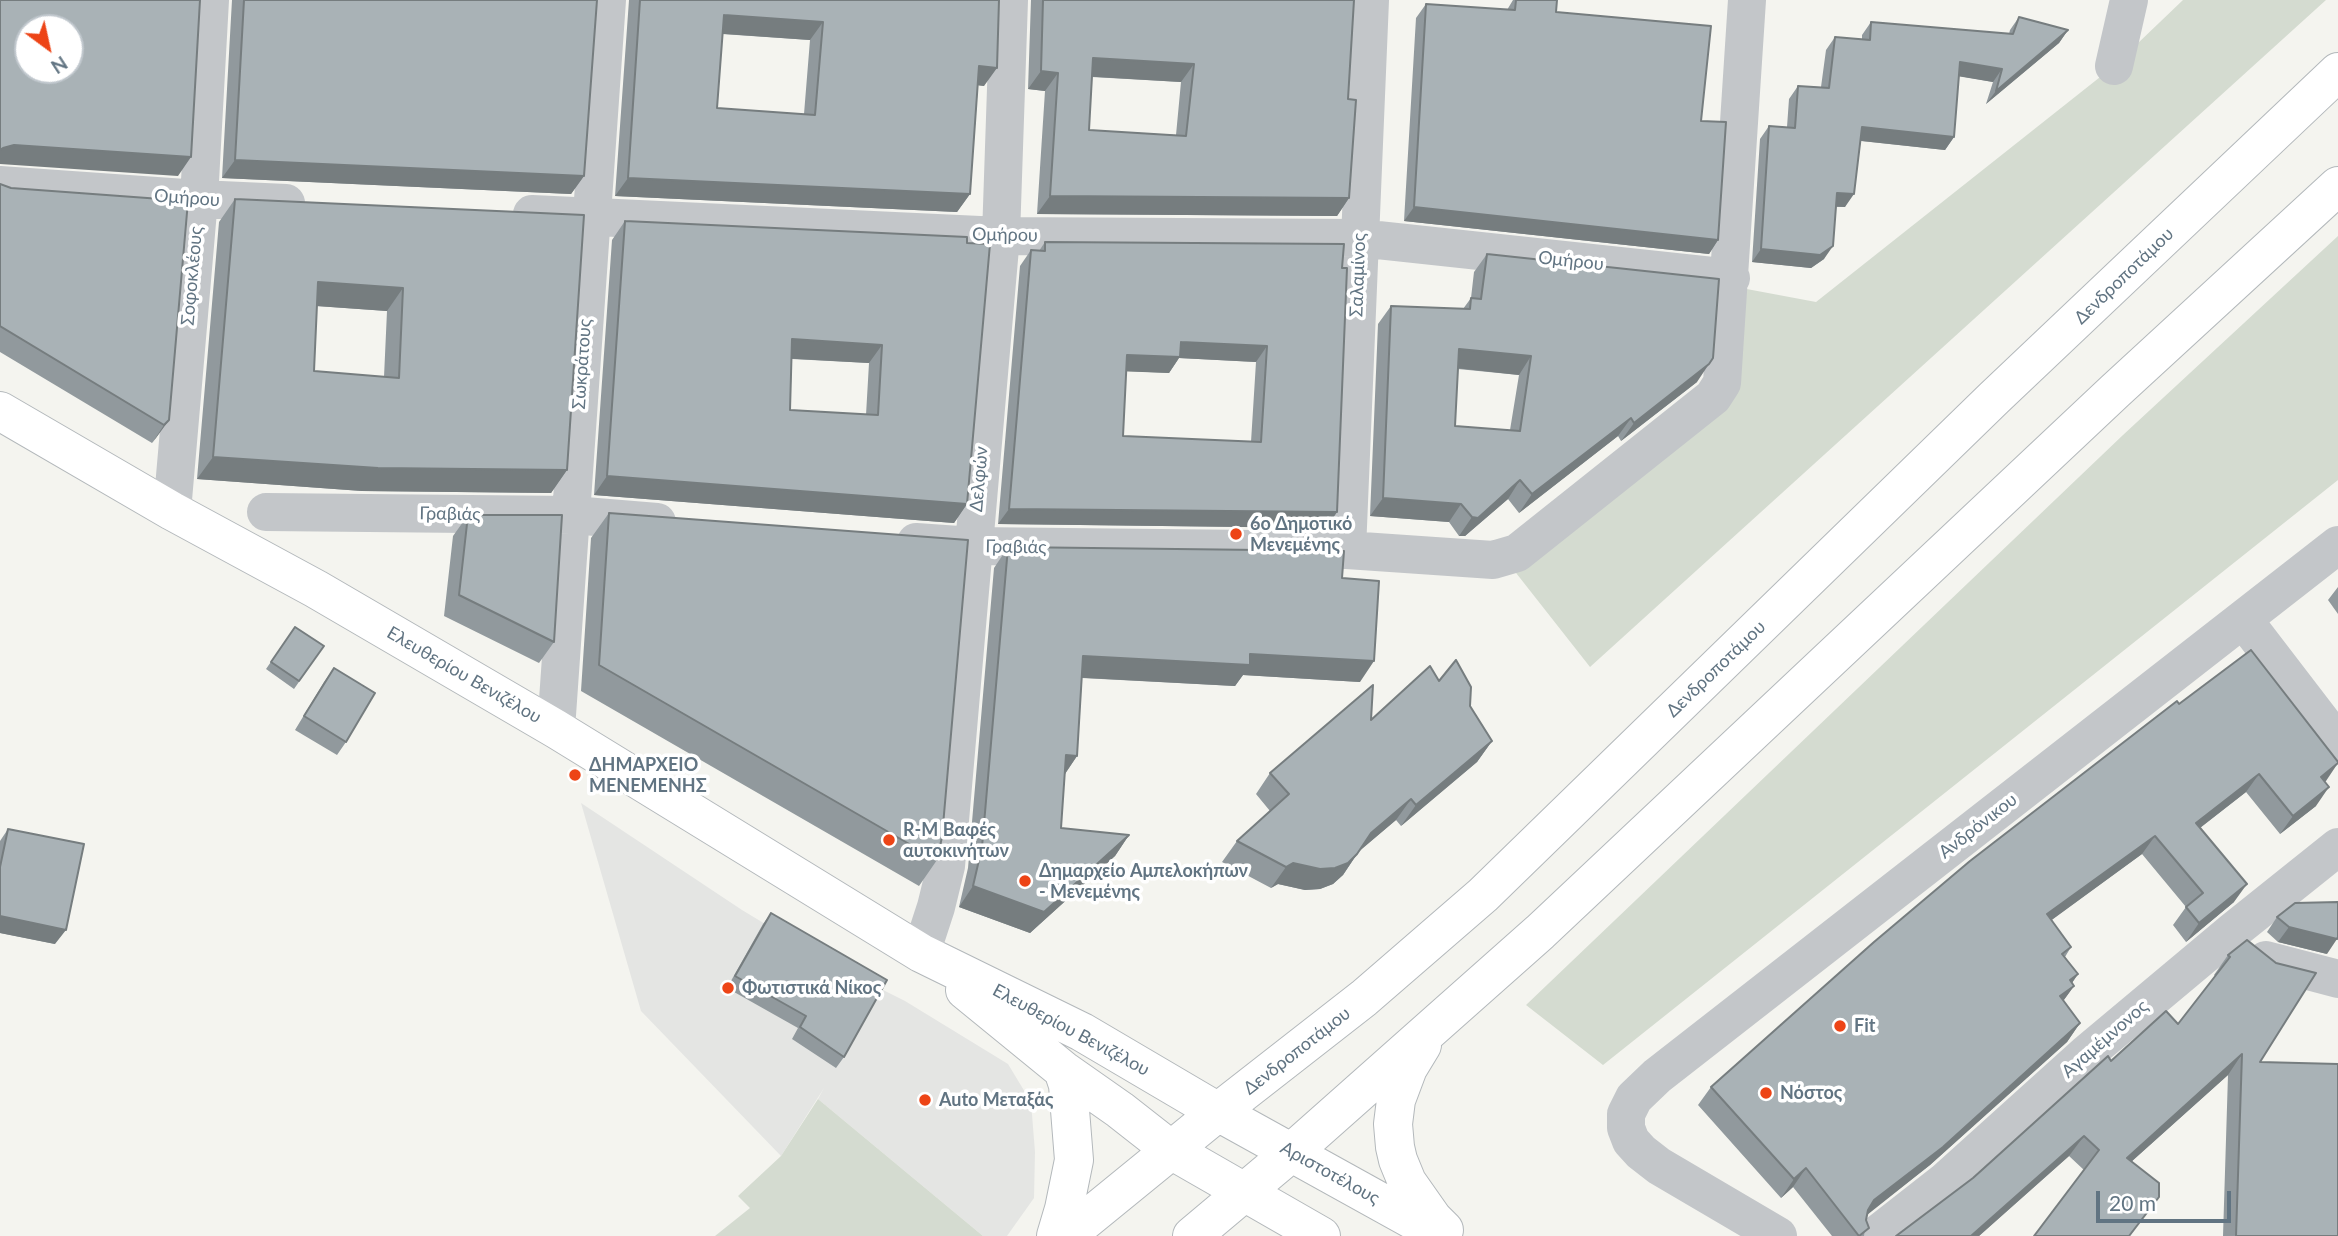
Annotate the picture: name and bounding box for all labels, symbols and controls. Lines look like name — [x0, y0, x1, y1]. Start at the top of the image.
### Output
north arrow — [14, 14, 84, 84]
text: N — [47, 52, 72, 79]
street label: Ομήρου — [153, 185, 221, 211]
street label: Δενδροποτάμου — [2070, 223, 2178, 329]
street label: Ομήρου — [972, 224, 1038, 246]
street label: Σοφοκλέους — [177, 226, 207, 326]
street label: Σαλαμίνος — [1346, 233, 1370, 317]
street label: Ομήρου — [1537, 247, 1605, 275]
street label: Σωκράτους — [568, 318, 596, 410]
street label: Δελφών — [965, 445, 993, 513]
street label: Γραβιάς — [419, 503, 481, 525]
place label: 6ο Δημοτικό Μενεμένης — [1250, 513, 1352, 556]
marker: 6ο Δημοτικό Μενεμένης — [1228, 526, 1244, 542]
street label: Γραβιάς — [985, 536, 1047, 558]
street label: Δενδροποτάμου — [1662, 616, 1770, 722]
street label: Ελευθερίου Βενιζέλου — [383, 622, 545, 728]
place label: ΔΗΜΑΡΧΕΙΟ ΜΕΝΕΜΕΝΗΣ — [589, 754, 707, 796]
marker: ΔΗΜΑΡΧΕΙΟ ΜΕΝΕΜΕΝΗΣ — [567, 767, 583, 783]
street label: Ανδρόνικου — [1935, 789, 2021, 863]
place label: R-M Βαφές αυτοκινήτων — [903, 819, 1009, 862]
marker: R-M Βαφές αυτοκινήτων — [881, 832, 897, 848]
place label: Δημαρχείο Αμπελοκήπων - Μενεμένης — [1039, 860, 1248, 903]
marker: Δημαρχείο Αμπελοκήπων - Μενεμένης — [1017, 873, 1033, 889]
place label: Φωτιστικά Νίκος — [742, 977, 881, 999]
street label: Ελευθερίου Βενιζέλου — [989, 979, 1153, 1081]
marker: Φωτιστικά Νίκος — [720, 980, 736, 996]
street label: Αγαμέμνονος — [2057, 996, 2153, 1082]
street label: Δενδροποτάμου — [1239, 1003, 1355, 1099]
place label: Fit — [1854, 1015, 1875, 1037]
marker: Fit — [1832, 1018, 1848, 1034]
place label: Νόστος — [1780, 1082, 1842, 1104]
marker: Νόστος — [1758, 1085, 1774, 1101]
place label: Auto Μεταξάς — [939, 1089, 1053, 1111]
marker: Auto Μεταξάς — [917, 1092, 933, 1108]
street label: Αριστοτέλους — [1277, 1137, 1383, 1209]
scale bar — [2100, 1176, 2235, 1220]
text: 20 m — [2109, 1190, 2156, 1215]

